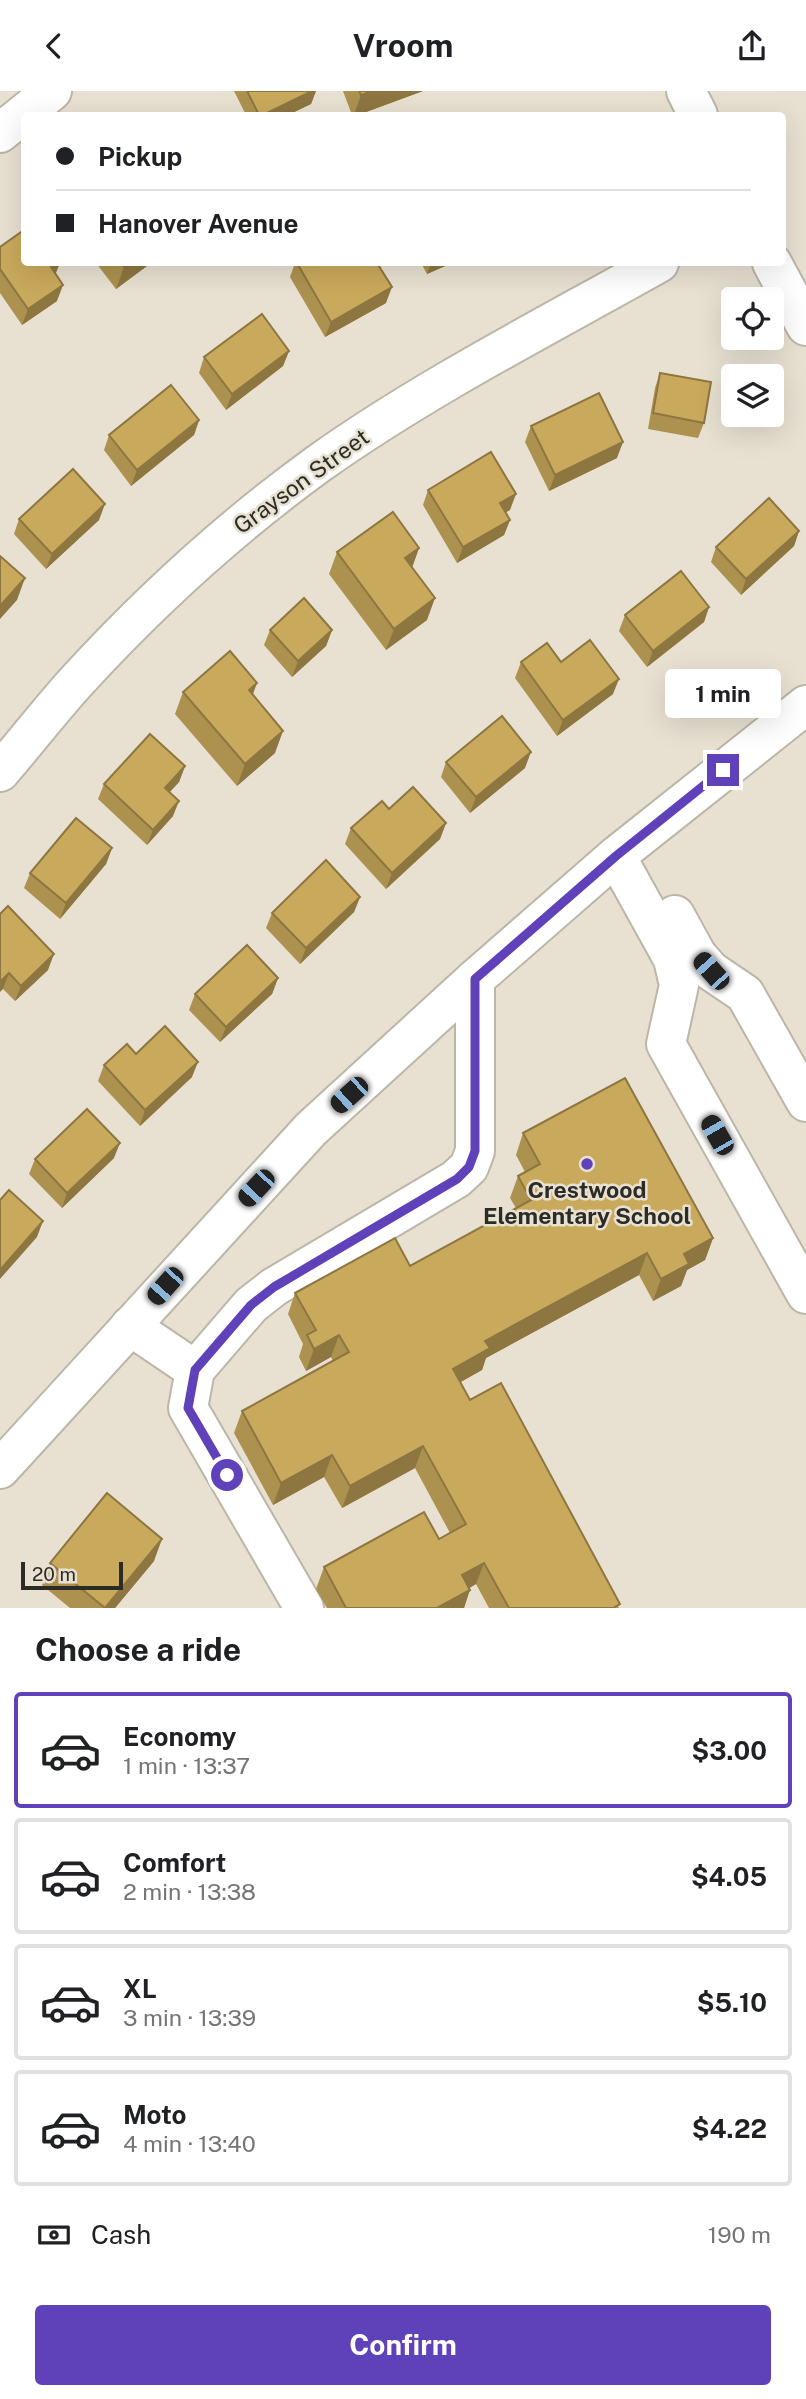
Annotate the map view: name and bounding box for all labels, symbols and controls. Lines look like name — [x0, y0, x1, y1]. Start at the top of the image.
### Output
icon: back — [35, 27, 73, 65]
text: Vroom — [353, 27, 453, 64]
icon: share — [733, 27, 771, 65]
text: Pickup — [98, 141, 182, 172]
text: Hanover Avenue — [98, 208, 298, 239]
map controls — [721, 287, 784, 427]
button: locate — [721, 287, 784, 350]
button: layers — [721, 364, 784, 427]
street label: Grayson Street — [228, 423, 374, 539]
callout: 1 min — [665, 669, 781, 717]
text: 1 min — [695, 680, 751, 707]
route end — [707, 754, 739, 786]
car — [690, 948, 733, 994]
car — [327, 1073, 372, 1117]
car — [698, 1112, 737, 1158]
marker: Crestwood Elementary School — [579, 1156, 595, 1172]
car — [234, 1165, 279, 1211]
place label: Crestwood Elementary School — [483, 1176, 691, 1229]
car — [144, 1263, 187, 1309]
route start — [211, 1459, 243, 1491]
scale bar — [21, 1559, 122, 1591]
text: 20 m — [32, 1563, 76, 1585]
text: Choose a ride — [35, 1631, 241, 1668]
icon: car — [39, 1719, 102, 1782]
text: Economy — [123, 1721, 236, 1752]
text: $3.00 — [692, 1735, 767, 1766]
text: 1 min · 13:37 — [123, 1752, 250, 1779]
icon: car — [39, 1845, 102, 1908]
text: Comfort — [123, 1847, 226, 1878]
text: $4.05 — [691, 1861, 767, 1892]
text: 2 min · 13:38 — [123, 1878, 256, 1905]
icon: car — [39, 1971, 102, 2034]
text: XL — [123, 1973, 157, 2004]
text: $5.10 — [697, 1987, 767, 2018]
text: 3 min · 13:39 — [123, 2004, 256, 2031]
icon: car — [39, 2097, 102, 2160]
text: Moto — [123, 2099, 186, 2130]
text: $4.22 — [692, 2113, 767, 2144]
text: 4 min · 13:40 — [123, 2130, 256, 2157]
icon: cash — [35, 2216, 73, 2254]
text: Cash — [91, 2219, 151, 2250]
text: 190 m — [708, 2221, 771, 2248]
button: Confirm — [35, 2305, 771, 2385]

